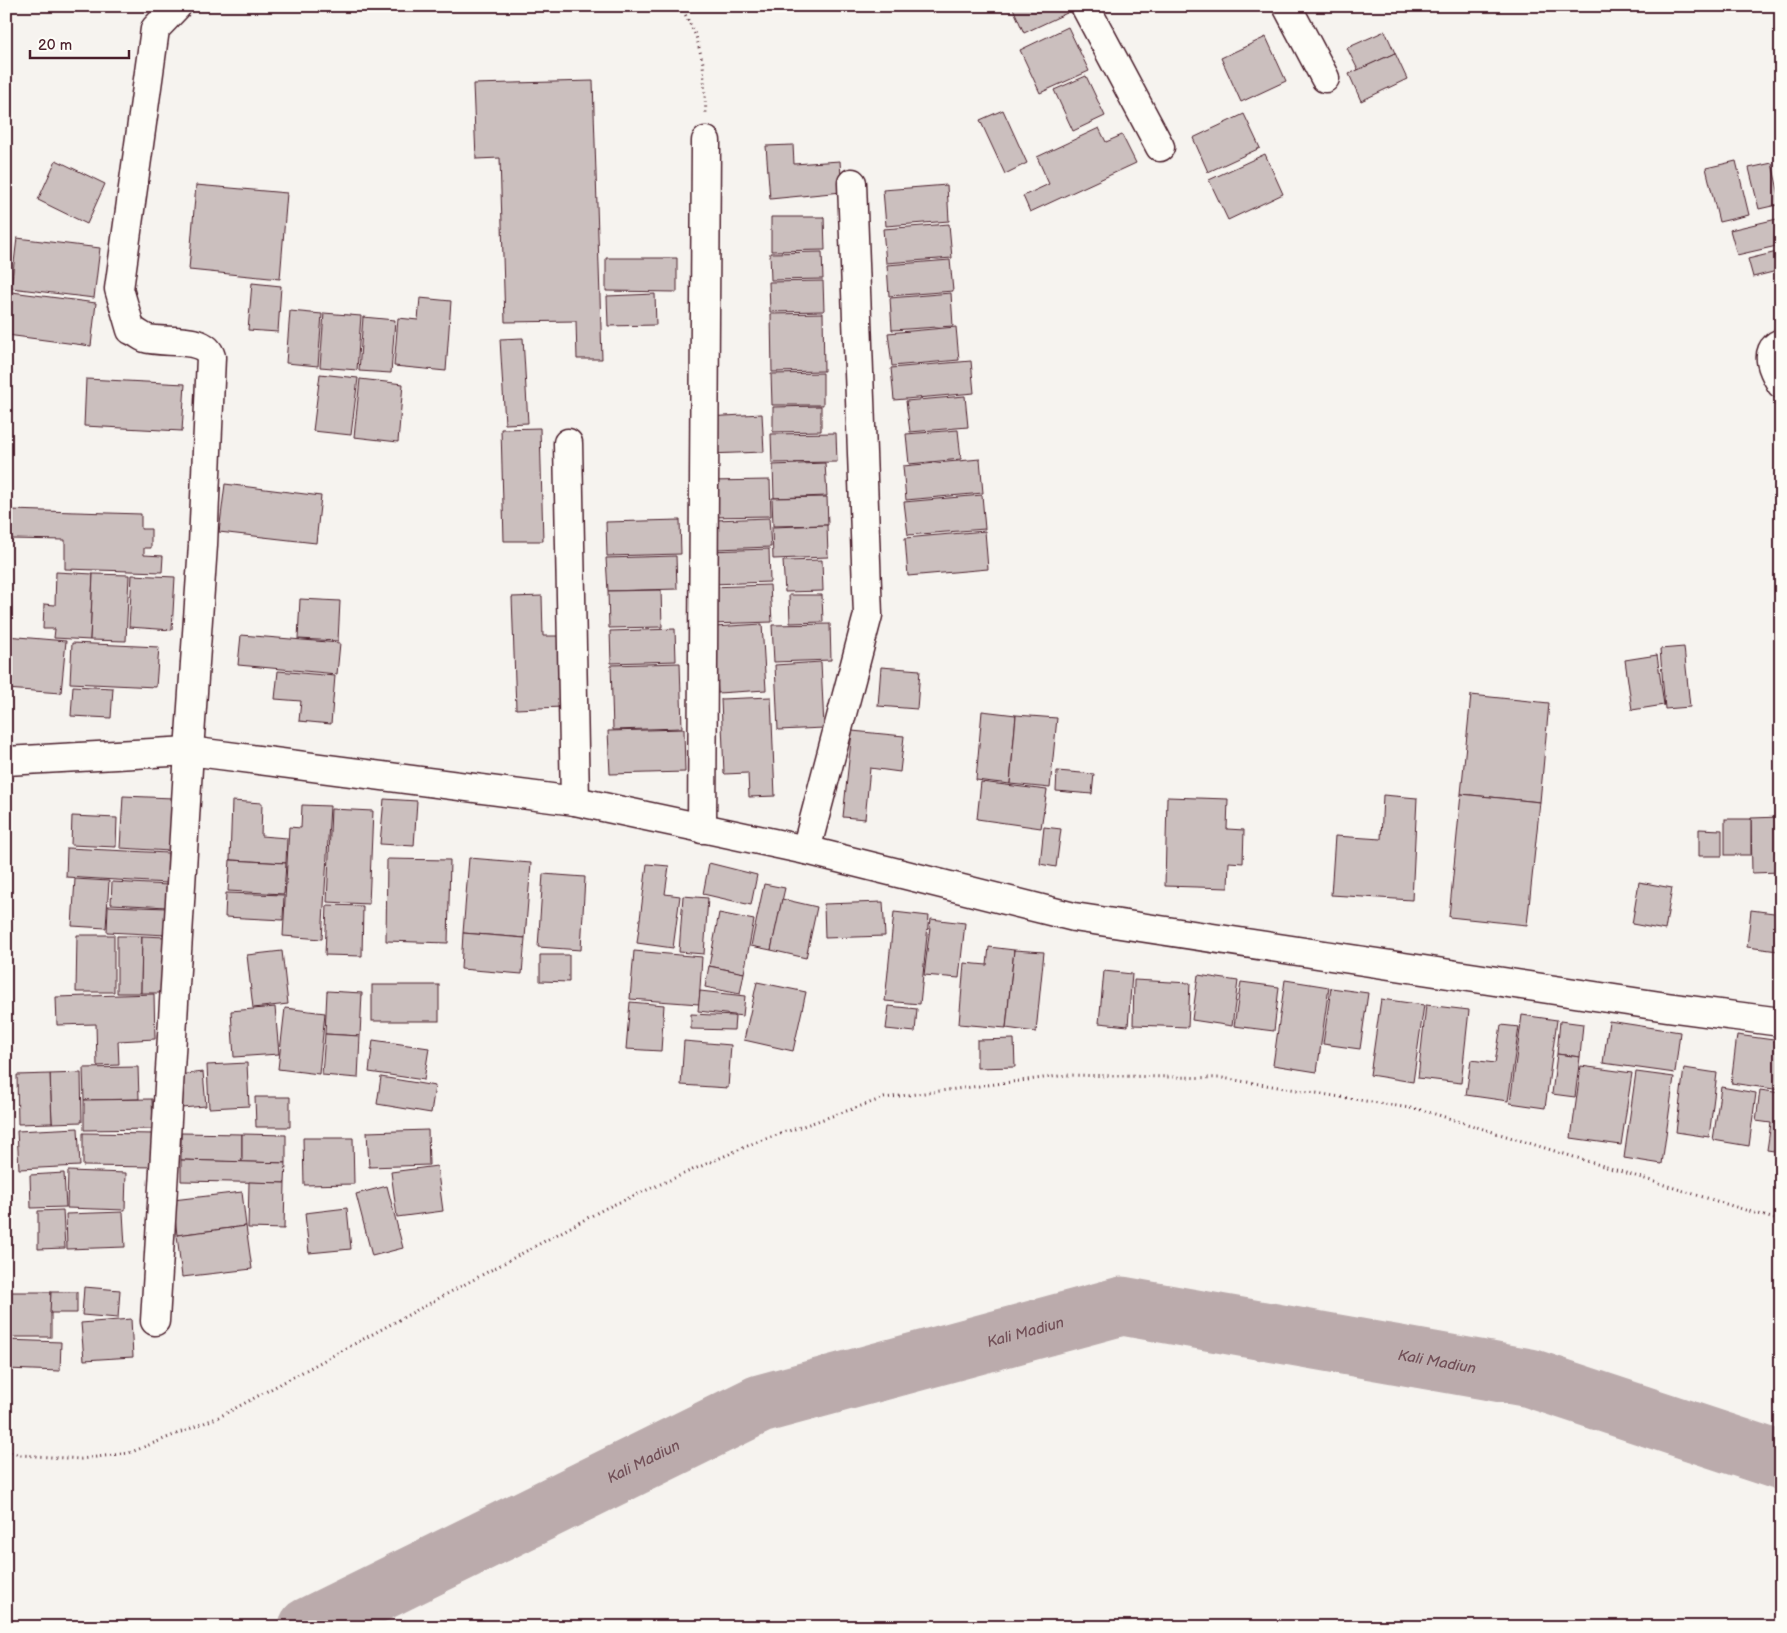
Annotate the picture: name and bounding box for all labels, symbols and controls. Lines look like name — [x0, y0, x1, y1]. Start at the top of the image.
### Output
scale bar — [30, 28, 129, 60]
text: 20 m — [38, 36, 72, 55]
water label: Kali Madiun — [985, 1313, 1066, 1352]
water label: Kali Madiun — [1396, 1346, 1478, 1378]
water label: Kali Madiun — [604, 1436, 683, 1488]

